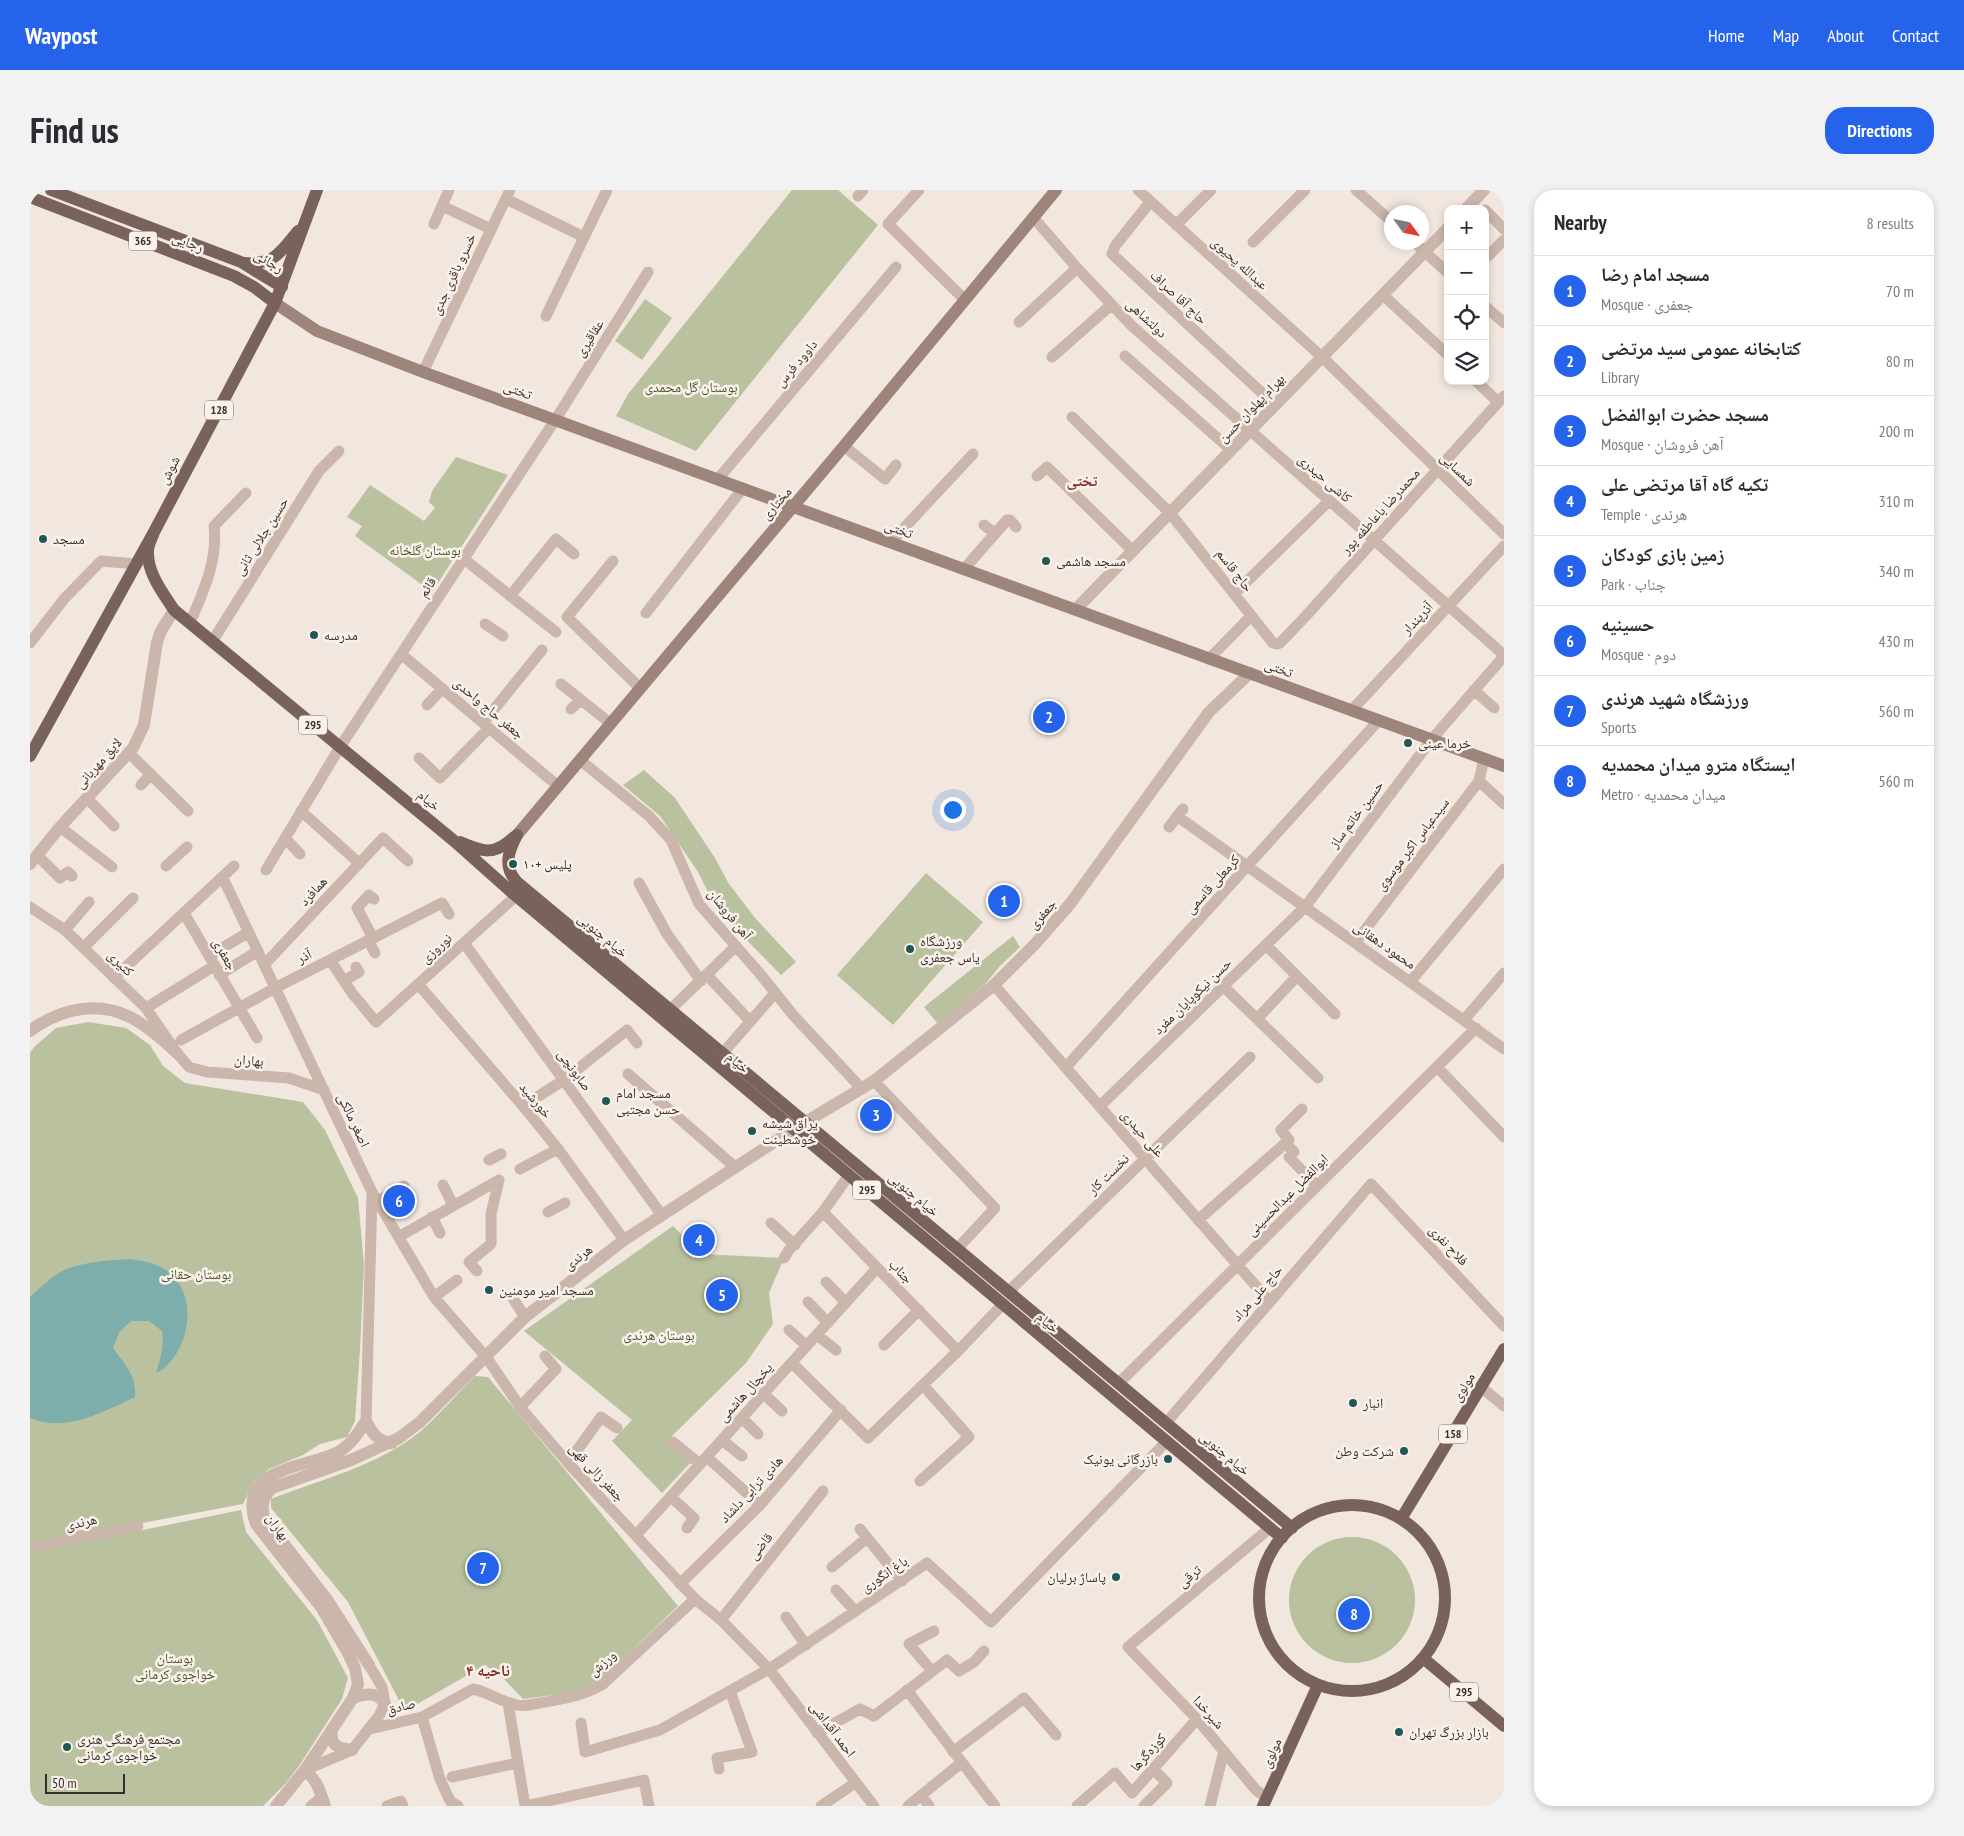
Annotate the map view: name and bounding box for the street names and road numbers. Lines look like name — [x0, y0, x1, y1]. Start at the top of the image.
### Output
street label: رجایی — [170, 228, 206, 256]
street label: خسرو باقری جدی — [426, 230, 480, 318]
road number: 365 — [129, 231, 157, 250]
street label: عبدالله یحیوی — [1208, 232, 1272, 294]
street label: رجائی — [251, 245, 287, 277]
street label: حاج آقا صراف — [1146, 266, 1212, 329]
street label: دولتشاهی — [1123, 294, 1172, 342]
street label: عقاقیری — [570, 316, 608, 360]
street label: داوود فرس — [771, 335, 821, 391]
street label: بهرام پهلوان حسن — [1214, 370, 1289, 447]
street label: تختی — [501, 377, 535, 403]
road number: 128 — [205, 400, 233, 420]
street label: شمسایی — [1437, 448, 1479, 490]
street label: کاشی حیدری — [1294, 450, 1356, 506]
street label: شوش — [154, 453, 184, 487]
street label: محمدرضا باعاطفه پور — [1336, 464, 1423, 559]
street label: مختاری — [757, 483, 795, 523]
street label: حسین جلالی ثانی — [230, 493, 292, 579]
street label: تختی — [882, 516, 916, 542]
street label: حاج قاسم — [1212, 545, 1258, 596]
street label: قائم — [414, 573, 441, 601]
street label: آذرپندار — [1397, 597, 1437, 639]
street label: تختی — [1262, 655, 1296, 681]
street label: جعفر حاج واحدی — [449, 673, 528, 744]
road number: 295 — [299, 716, 327, 734]
street label: لایق مهربانی — [70, 734, 126, 793]
street label: حسین خاتم ساز — [1324, 777, 1388, 853]
street label: خیام — [413, 785, 444, 815]
street label: سیدعباس اکبر موسوی — [1371, 794, 1453, 894]
street label: کرمعلی قاسمی — [1181, 850, 1243, 917]
street label: همافرد — [295, 873, 331, 909]
street label: آهن فروشان — [704, 885, 756, 944]
street label: جعفری — [1024, 895, 1060, 933]
street label: خیام جنوبی — [573, 909, 632, 962]
street label: محمود دهقانی — [1350, 917, 1420, 973]
street label: نوروزی — [416, 929, 456, 967]
street label: جعفری — [209, 935, 241, 973]
street label: آذر — [293, 944, 315, 968]
street label: کثیری — [104, 946, 138, 980]
street label: حسن نیکوپایان مفرد — [1149, 954, 1235, 1038]
street label: صابونچی — [554, 1045, 596, 1095]
street label: خیام — [722, 1047, 753, 1078]
street label: بهاران — [234, 1050, 265, 1070]
street label: خورشید — [516, 1078, 556, 1122]
street label: اصغر مالکی — [334, 1090, 374, 1150]
street label: علی حیدری — [1117, 1105, 1169, 1161]
street label: نخست کار — [1082, 1149, 1133, 1199]
street label: ابوالفضل عبدالحسینی — [1242, 1150, 1332, 1240]
street label: خیام جنوبی — [884, 1168, 943, 1221]
road number: 295 — [853, 1180, 881, 1200]
street label: فلاح نفری — [1425, 1221, 1473, 1270]
street label: هرندی — [560, 1240, 596, 1274]
street label: جناب — [885, 1255, 917, 1287]
street label: حاج علی مراد — [1228, 1261, 1287, 1325]
street label: خیام — [1032, 1307, 1063, 1338]
street label: یخچال هاشمی — [714, 1359, 776, 1425]
street label: مولوی — [1447, 1369, 1479, 1405]
road number: 158 — [1439, 1424, 1467, 1444]
street label: خیام جنوبی — [1195, 1427, 1254, 1480]
street label: جعفر زالی قهی — [565, 1439, 629, 1505]
street label: هادی ترابی دلشاد — [715, 1452, 787, 1526]
street label: هرندی — [64, 1510, 98, 1534]
street label: بهاران — [262, 1510, 294, 1544]
street label: قاضی — [744, 1529, 777, 1563]
street label: باغ انگوری — [857, 1552, 912, 1597]
street label: ترقی — [1173, 1561, 1205, 1591]
street label: ورزش — [584, 1646, 620, 1680]
road number: 295 — [1450, 1682, 1478, 1701]
street label: شیرخدا — [1189, 1692, 1229, 1732]
street label: صادق — [385, 1694, 417, 1718]
street label: احمد آقداشی — [806, 1697, 860, 1761]
street label: کوزه‌گرها — [1126, 1729, 1170, 1775]
street label: مولوی — [1256, 1735, 1286, 1771]

